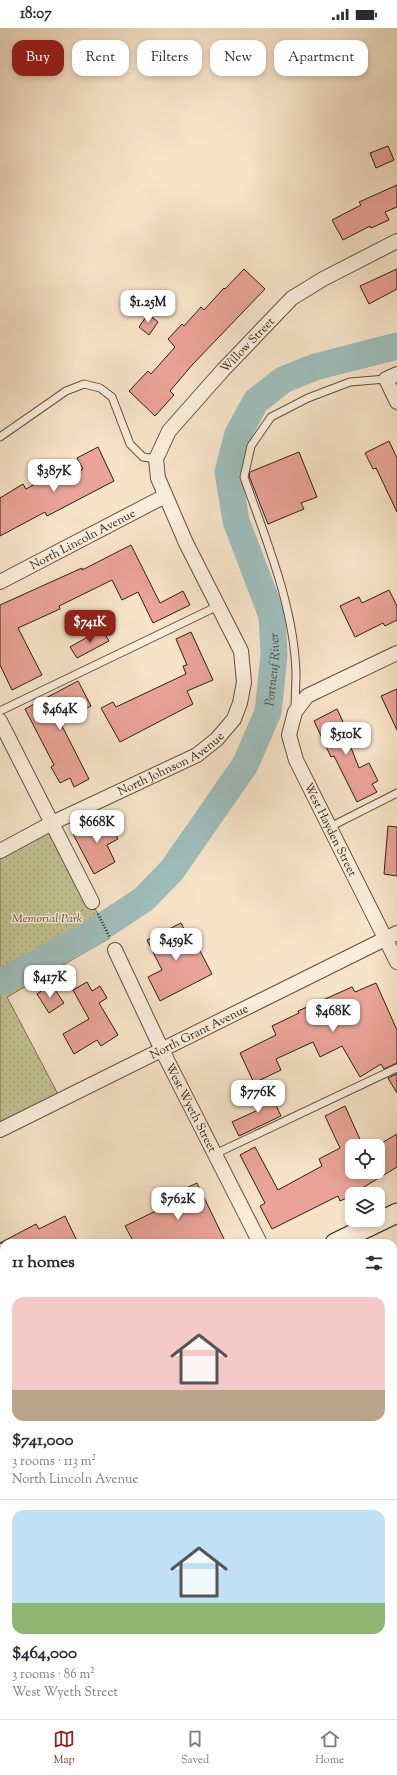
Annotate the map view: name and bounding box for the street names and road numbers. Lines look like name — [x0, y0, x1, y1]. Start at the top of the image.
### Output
street label: Willow Street — [217, 313, 279, 378]
street label: North Lincoln Avenue — [27, 505, 139, 575]
street label: North Johnson Avenue — [115, 728, 229, 801]
street label: West Hayden Street — [299, 780, 361, 880]
street label: North Grant Avenue — [147, 1000, 252, 1064]
street label: West Wyeth Street — [160, 1060, 220, 1156]

